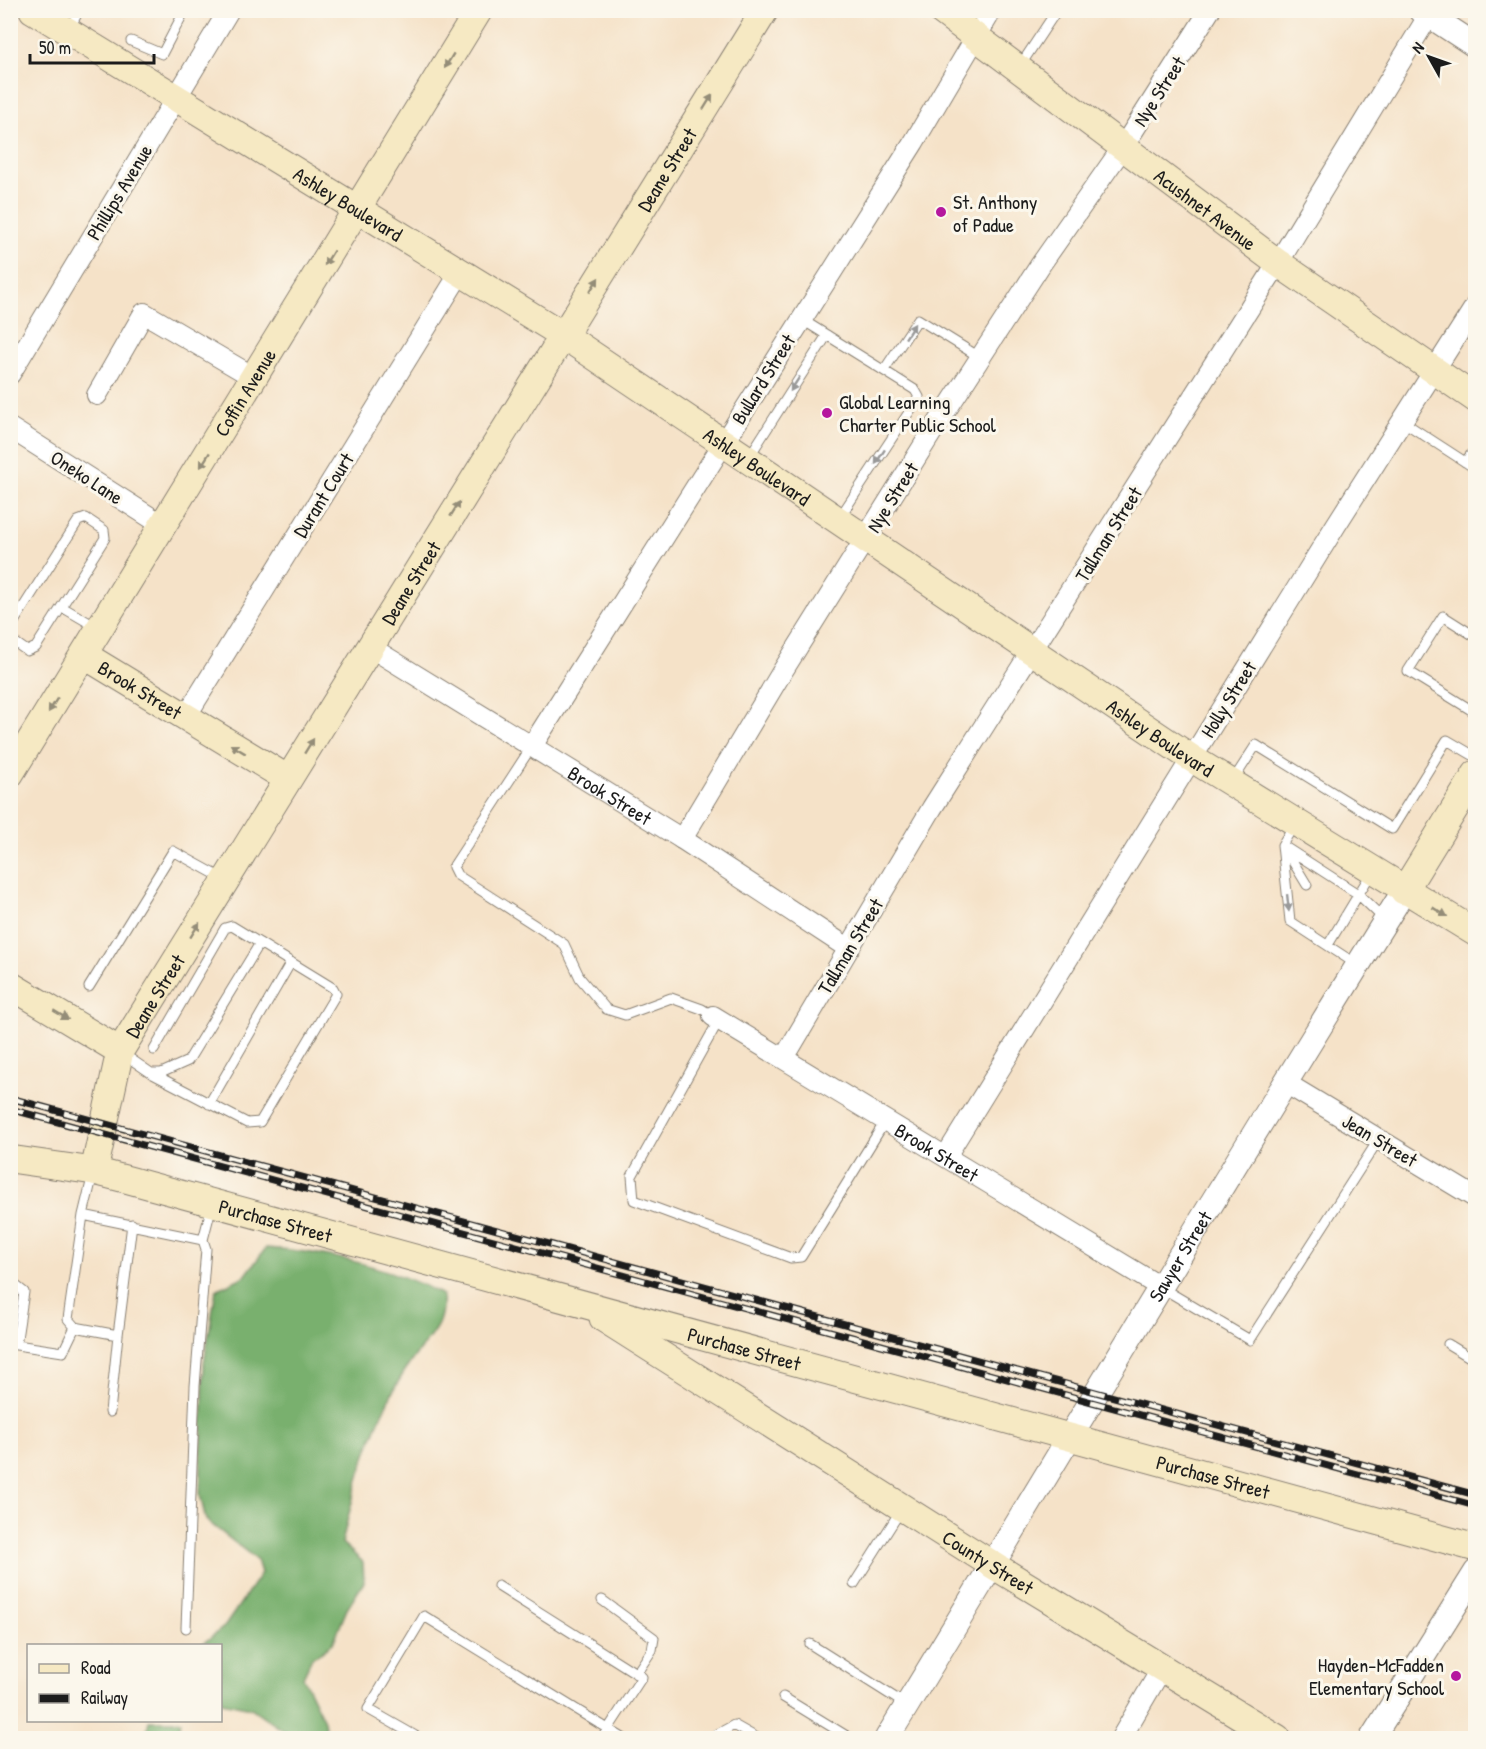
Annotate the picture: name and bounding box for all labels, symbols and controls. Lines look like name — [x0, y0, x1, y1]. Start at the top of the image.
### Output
scale bar — [30, 27, 154, 65]
north arrow — [1399, 27, 1459, 87]
text: 50 m — [39, 35, 71, 60]
text: N — [1406, 37, 1429, 58]
street label: Nye Street — [1126, 50, 1192, 131]
one-way arrow — [444, 52, 455, 69]
one-way arrow — [703, 94, 714, 110]
street label: Deane Street — [630, 121, 703, 216]
street label: Phillips Avenue — [80, 139, 158, 245]
street label: Ashley Boulevard — [289, 160, 408, 247]
street label: Acushnet Avenue — [1149, 162, 1262, 256]
place label: St. Anthony of Padue — [953, 188, 1038, 238]
marker: St. Anthony of Padue — [934, 205, 948, 219]
one-way arrow — [323, 250, 334, 266]
one-way arrow — [588, 277, 599, 293]
one-way arrow — [905, 322, 916, 339]
street label: Bullard Street — [725, 328, 802, 429]
street label: Coffin Avenue — [207, 343, 282, 441]
one-way arrow — [790, 376, 801, 392]
place label: Global Learning Charter Public School — [839, 388, 997, 438]
marker: Global Learning Charter Public School — [820, 406, 834, 420]
street label: Ashley Boulevard — [699, 420, 816, 512]
street label: Oneko Lane — [46, 444, 128, 510]
street label: Durant Court — [286, 447, 360, 543]
one-way arrow — [874, 448, 886, 464]
one-way arrow — [199, 452, 210, 468]
street label: Nye Street — [860, 456, 925, 537]
street label: Tallman Street — [1068, 480, 1149, 587]
one-way arrow — [450, 501, 461, 517]
street label: Deane Street — [374, 535, 447, 629]
street label: Brook Street — [93, 653, 188, 726]
street label: Holly Street — [1194, 655, 1263, 742]
street label: Ashley Boulevard — [1102, 692, 1219, 783]
one-way arrow — [48, 697, 59, 713]
one-way arrow — [303, 738, 314, 754]
one-way arrow — [229, 744, 246, 754]
street label: Brook Street — [563, 759, 658, 831]
street label: Tallman Street — [811, 892, 890, 999]
one-way arrow — [1283, 894, 1293, 913]
one-way arrow — [1432, 907, 1449, 917]
one-way arrow — [190, 922, 201, 938]
street label: Deane Street — [118, 948, 191, 1042]
one-way arrow — [52, 1009, 69, 1020]
street label: Jean Street — [1337, 1107, 1424, 1174]
street label: Brook Street — [890, 1116, 985, 1188]
street label: Purchase Street — [216, 1192, 336, 1249]
street label: Sawyer Street — [1142, 1204, 1218, 1306]
street label: Purchase Street — [685, 1320, 805, 1377]
street label: Purchase Street — [1154, 1448, 1274, 1505]
street label: County Street — [938, 1523, 1040, 1601]
legend — [27, 1644, 222, 1722]
place label: Hayden-McFadden Elementary School — [1309, 1651, 1445, 1701]
text: Road — [81, 1655, 111, 1680]
marker: Hayden-McFadden Elementary School — [1449, 1669, 1463, 1683]
text: Railway — [81, 1685, 128, 1710]

